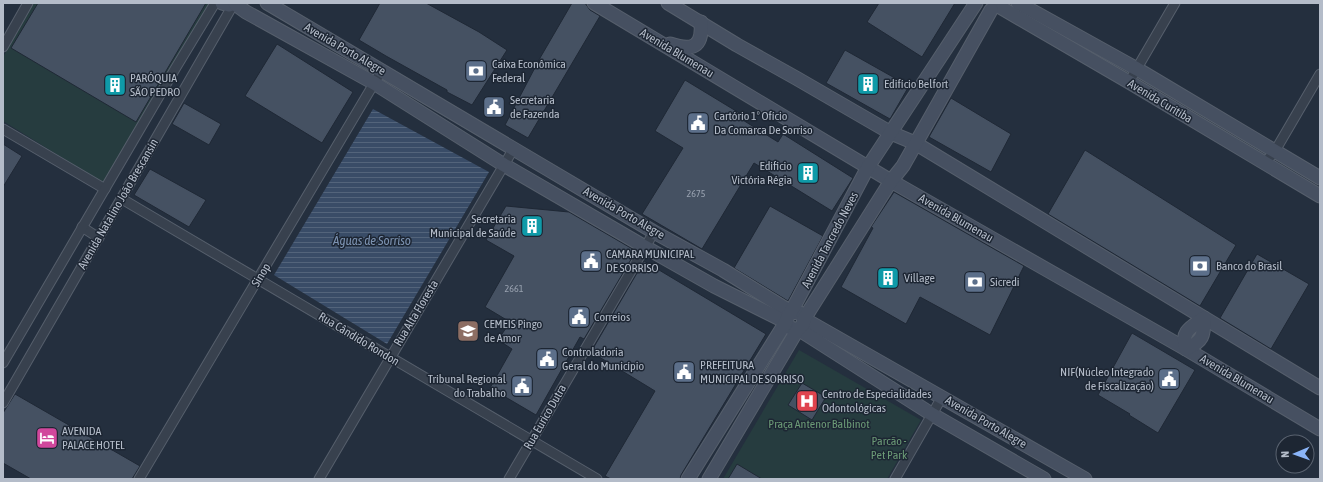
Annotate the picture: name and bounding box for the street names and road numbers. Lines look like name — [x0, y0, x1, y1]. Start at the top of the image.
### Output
street label: Avenida Porto Alegre — [302, 20, 388, 78]
street label: Avenida Blumenau — [638, 25, 717, 81]
street label: Avenida Curitiba — [1125, 76, 1195, 126]
street label: Avenida Natalino João Brescansin — [75, 136, 161, 272]
street label: Avenida Porto Alegre — [581, 184, 667, 242]
street label: Avenida Tancredo Neves — [799, 190, 861, 290]
street label: Avenida Blumenau — [916, 191, 996, 245]
street label: Sinop — [249, 260, 274, 289]
street label: Rua Alta Floresta — [391, 277, 441, 349]
street label: Rua Cândido Rondon — [316, 309, 402, 369]
street label: Avenida Blumenau — [1198, 351, 1277, 407]
street label: Rua Eurico Dutra — [521, 382, 569, 452]
street label: Avenida Porto Alegre — [943, 393, 1029, 451]

